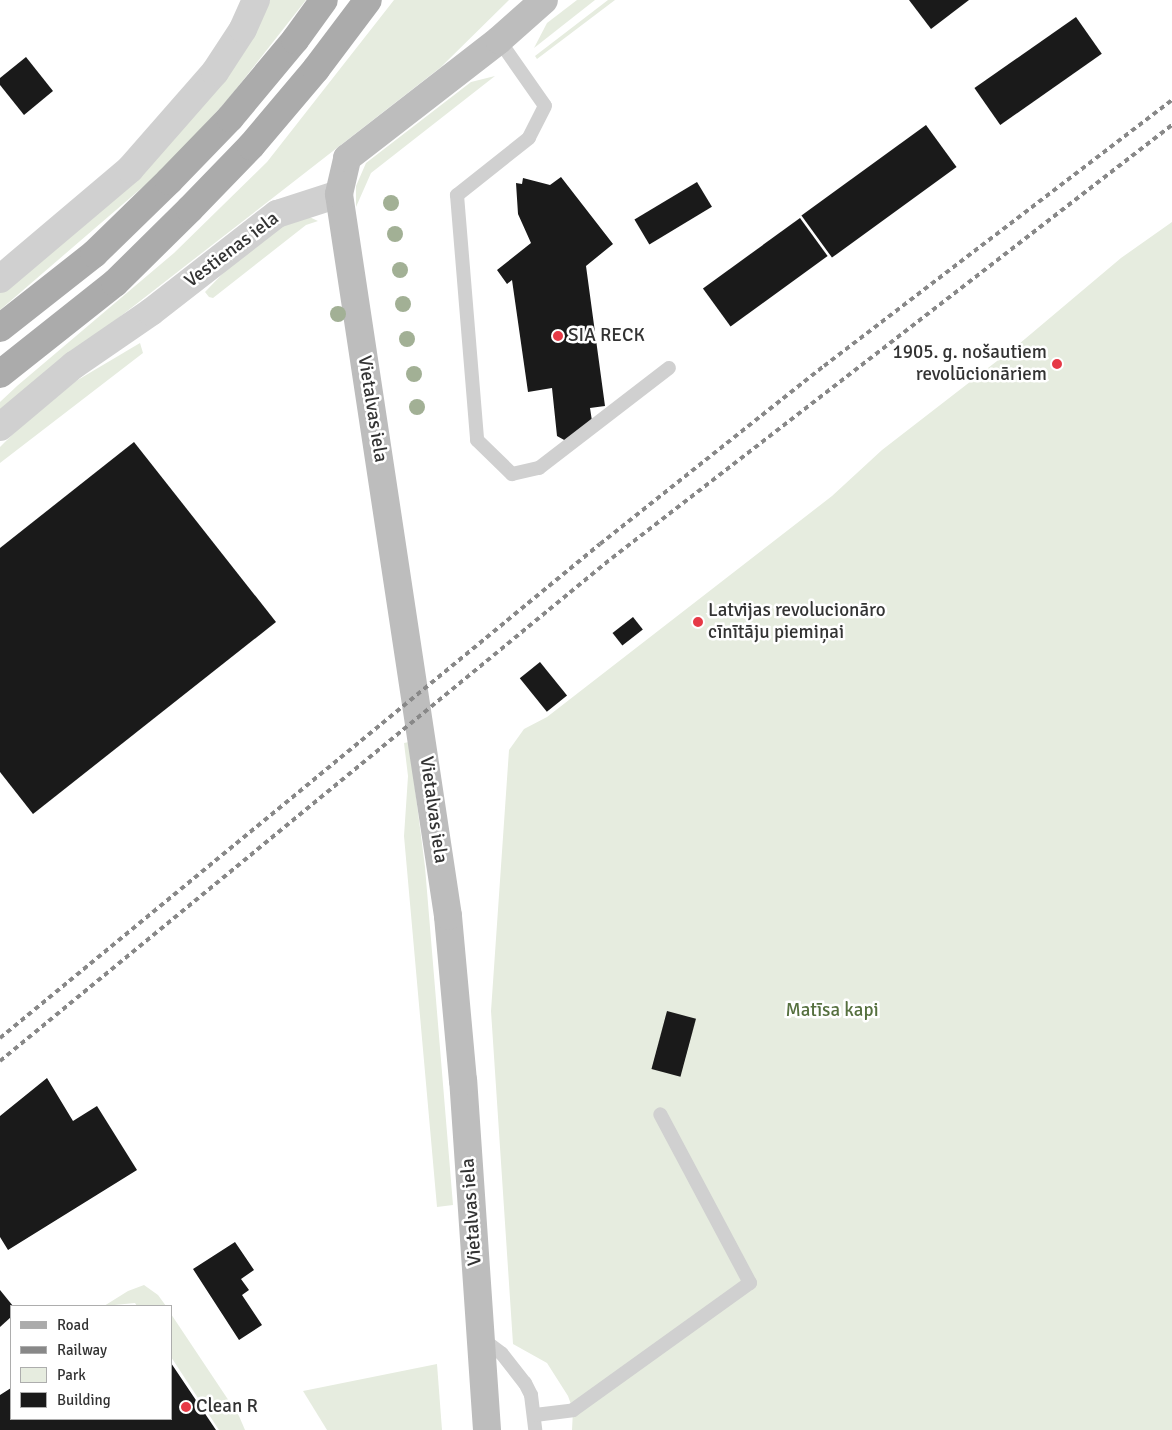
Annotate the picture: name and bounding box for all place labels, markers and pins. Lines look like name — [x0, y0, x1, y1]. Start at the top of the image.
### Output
place label: SIA RECK — [568, 325, 645, 347]
marker: SIA RECK — [552, 330, 564, 342]
place label: 1905. g. nošautiem revolūcionāriem — [892, 342, 1047, 386]
marker: 1905. g. nošautiem revolūcionāriem — [1051, 358, 1063, 370]
place label: Latvijas revolucionāro cīnītāju piemiņai — [708, 600, 886, 644]
marker: Latvijas revolucionāro cīnītāju piemiņai — [692, 616, 704, 628]
place label: Clean R — [196, 1396, 258, 1418]
marker: Clean R — [180, 1401, 192, 1413]

